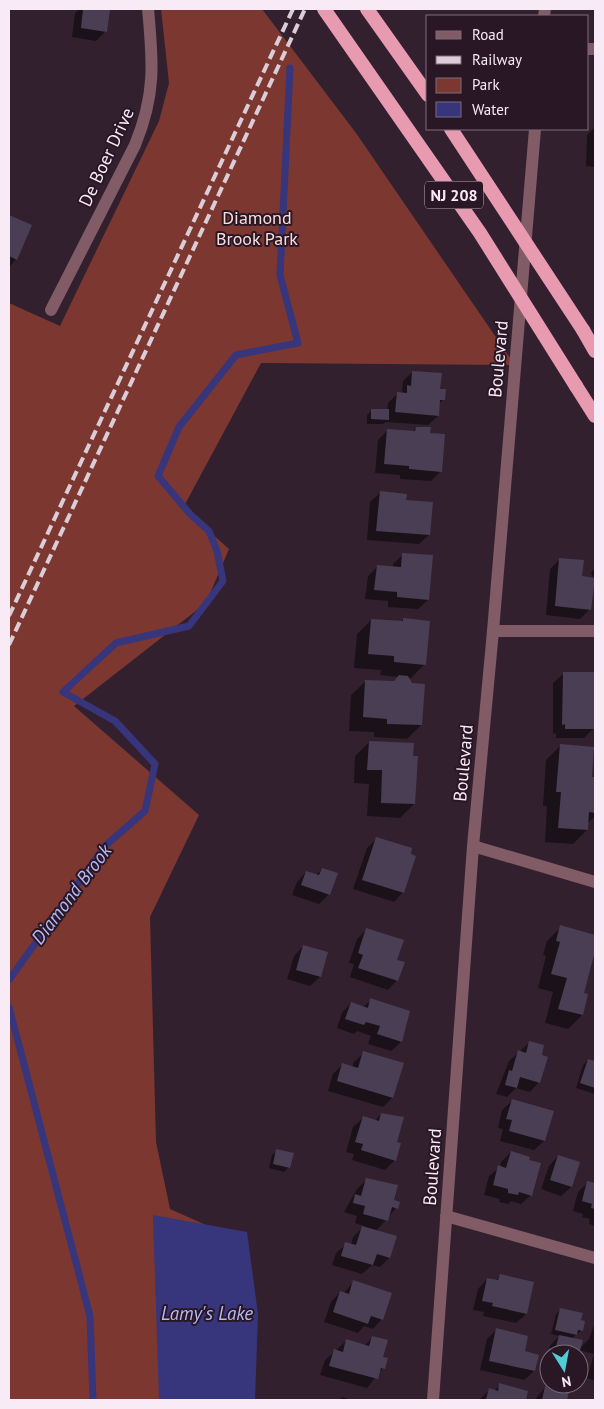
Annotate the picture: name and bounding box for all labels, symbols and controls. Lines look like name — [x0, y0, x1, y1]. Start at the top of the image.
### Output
legend — [426, 15, 589, 130]
text: Road — [472, 25, 504, 44]
text: Railway — [472, 50, 522, 69]
text: Park — [472, 75, 500, 94]
text: Water — [472, 100, 509, 119]
street label: De Boer Drive — [73, 104, 139, 210]
road number: NJ 208 — [425, 182, 483, 208]
park label: Diamond Brook Park — [216, 206, 298, 250]
street label: Boulevard — [483, 320, 513, 398]
street label: Boulevard — [448, 724, 478, 802]
water label: Diamond Brook — [26, 838, 117, 949]
street label: Boulevard — [418, 1128, 446, 1206]
water label: Lamy's Lake — [161, 1301, 253, 1325]
north arrow — [539, 1344, 589, 1394]
text: N — [560, 1372, 573, 1391]

